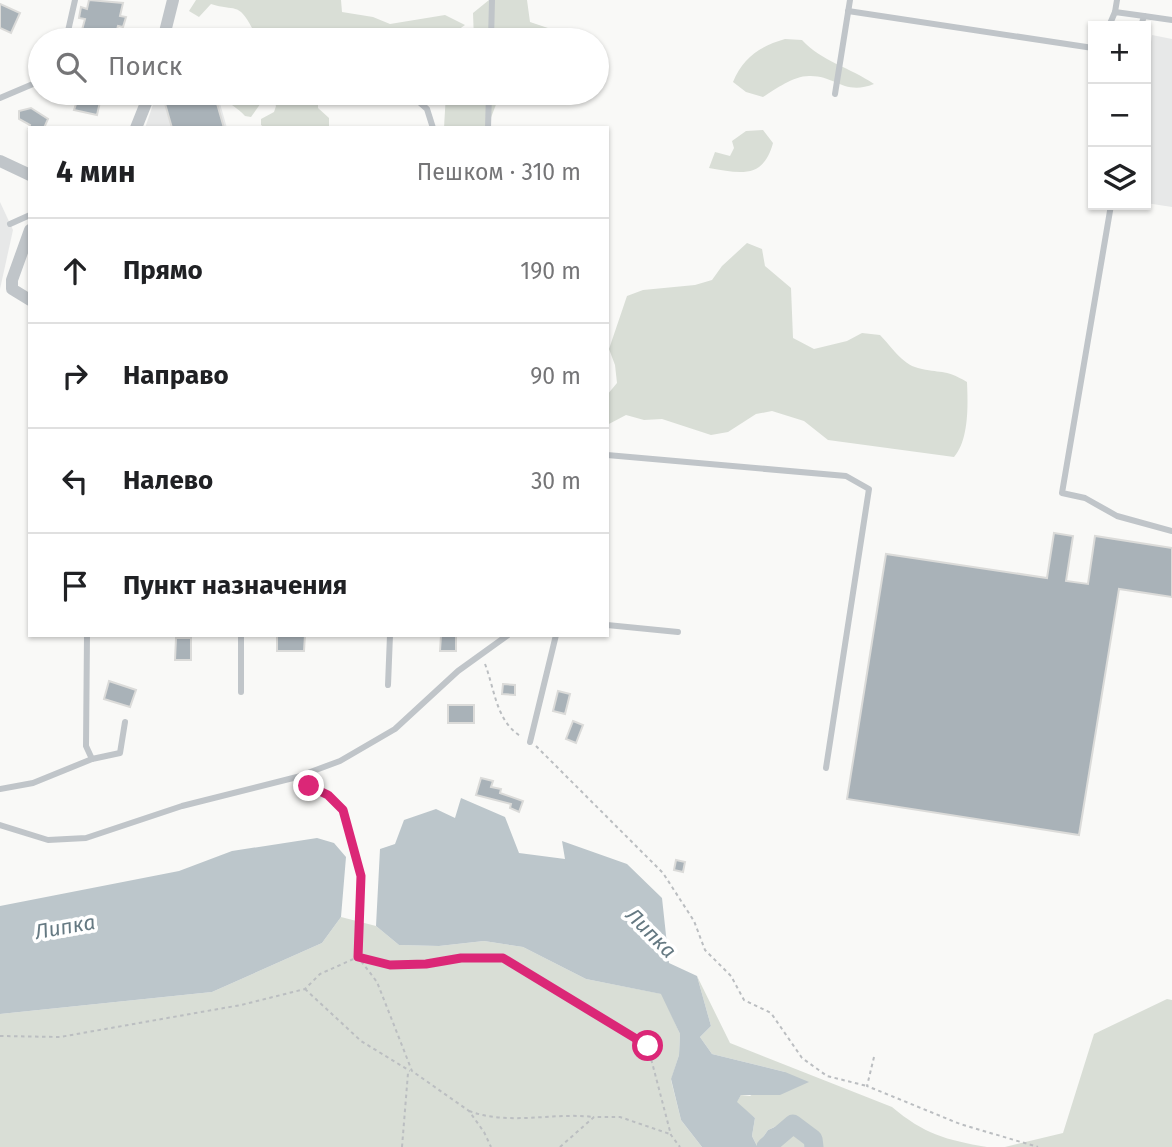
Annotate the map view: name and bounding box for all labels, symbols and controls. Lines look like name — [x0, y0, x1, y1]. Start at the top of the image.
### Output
map controls — [1088, 21, 1151, 210]
button: + — [1088, 21, 1151, 84]
search box — [28, 28, 609, 105]
icon: search — [52, 48, 90, 86]
text: Поиск — [108, 51, 182, 82]
button: − — [1088, 84, 1151, 147]
button: layers — [1088, 147, 1151, 210]
text: 4 мин — [56, 154, 136, 190]
text: Пешком · 310 m — [417, 158, 581, 186]
icon: ahead — [56, 252, 94, 290]
text: Прямо — [123, 255, 203, 286]
text: 190 m — [520, 257, 581, 285]
icon: right — [56, 357, 94, 395]
text: Направо — [123, 360, 229, 391]
text: 90 m — [530, 362, 581, 390]
icon: left — [56, 462, 94, 500]
text: Налево — [123, 465, 213, 496]
text: 30 m — [531, 467, 581, 495]
icon: arrive — [56, 567, 94, 605]
text: Пункт назначения — [123, 570, 347, 601]
route end — [293, 770, 324, 801]
water label: Липка — [620, 902, 682, 964]
water label: Липка — [32, 909, 97, 945]
route start — [632, 1030, 663, 1061]

